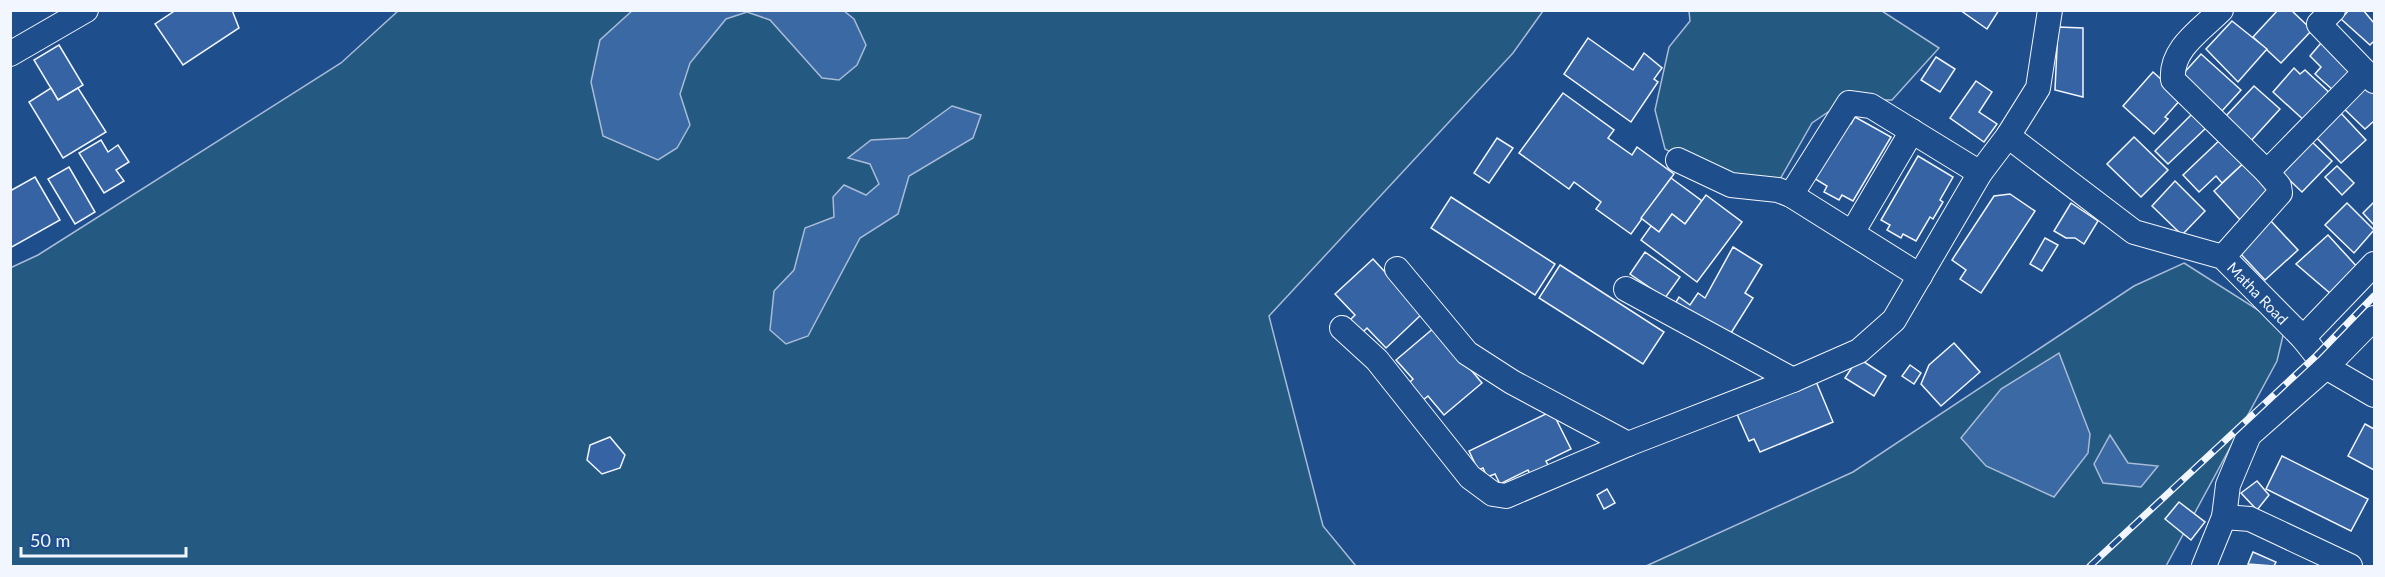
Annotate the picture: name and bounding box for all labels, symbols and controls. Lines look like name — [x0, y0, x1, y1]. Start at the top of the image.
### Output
street label: Matha Road — [2224, 258, 2292, 328]
scale bar — [21, 520, 186, 558]
text: 50 m — [30, 529, 70, 551]

